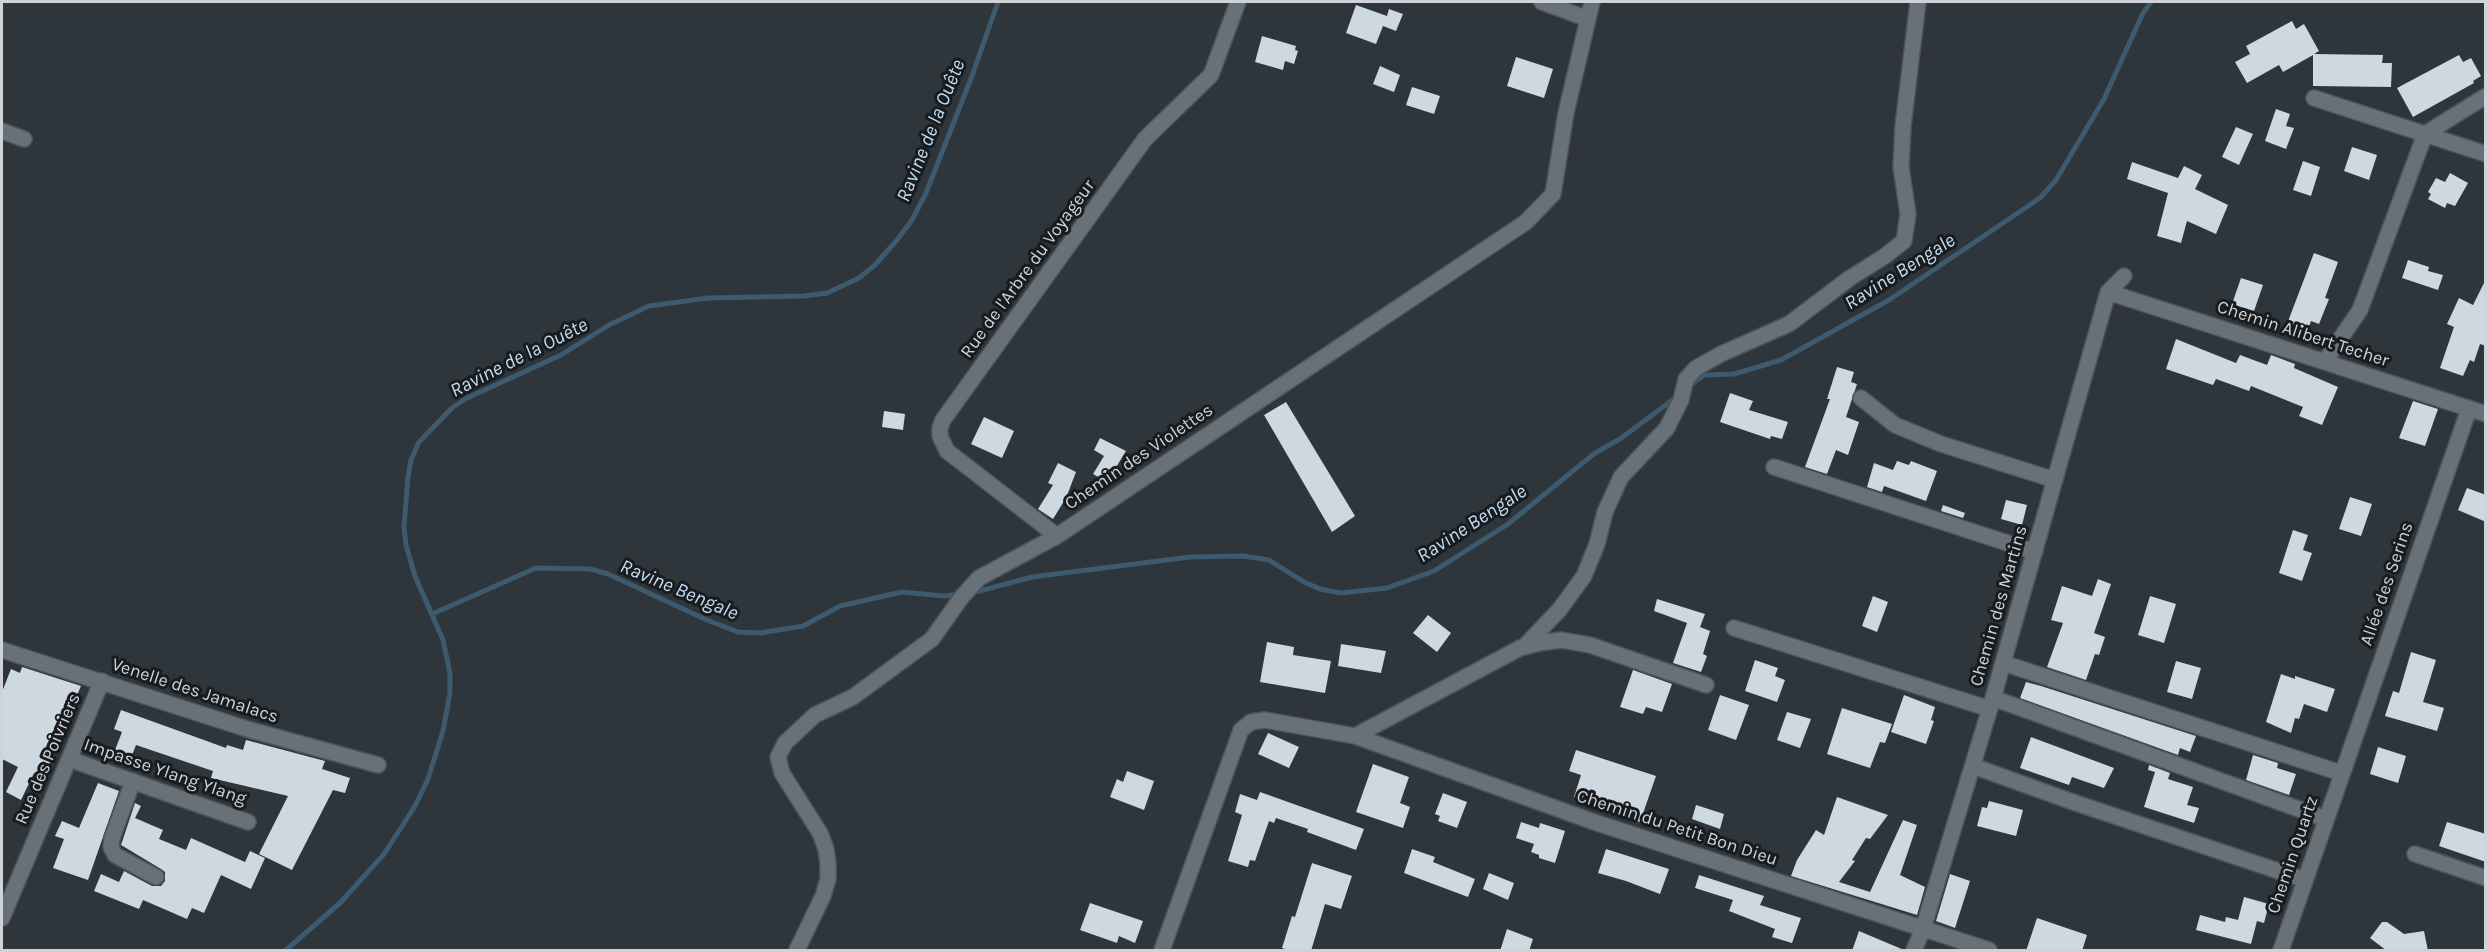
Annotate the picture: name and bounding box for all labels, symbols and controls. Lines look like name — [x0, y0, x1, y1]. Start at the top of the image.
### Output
water label: Ravine de la Ouête — [892, 56, 970, 206]
street label: Rue de l'Arbre du Voyageur — [956, 176, 1100, 362]
water label: Ravine Bengale — [1840, 228, 1960, 316]
street label: Chemin Alibert Techer — [2214, 296, 2392, 372]
water label: Ravine de la Ouête — [446, 313, 592, 403]
street label: Chemin des Violettes — [1061, 399, 1217, 515]
water label: Ravine Bengale — [1413, 480, 1531, 568]
street label: Allée des Serins — [2356, 519, 2418, 649]
street label: Chemin des Martins — [1966, 523, 2032, 689]
water label: Ravine Bengale — [616, 554, 742, 626]
street label: Venelle des Jamalacs — [109, 654, 281, 728]
street label: Rue des Poivriers — [11, 690, 85, 828]
street label: Impasse Ylang Ylang — [81, 734, 249, 810]
street label: Chemin du Petit Bon Dieu — [1574, 785, 1780, 871]
street label: Chemin Quartz — [2263, 793, 2323, 917]

